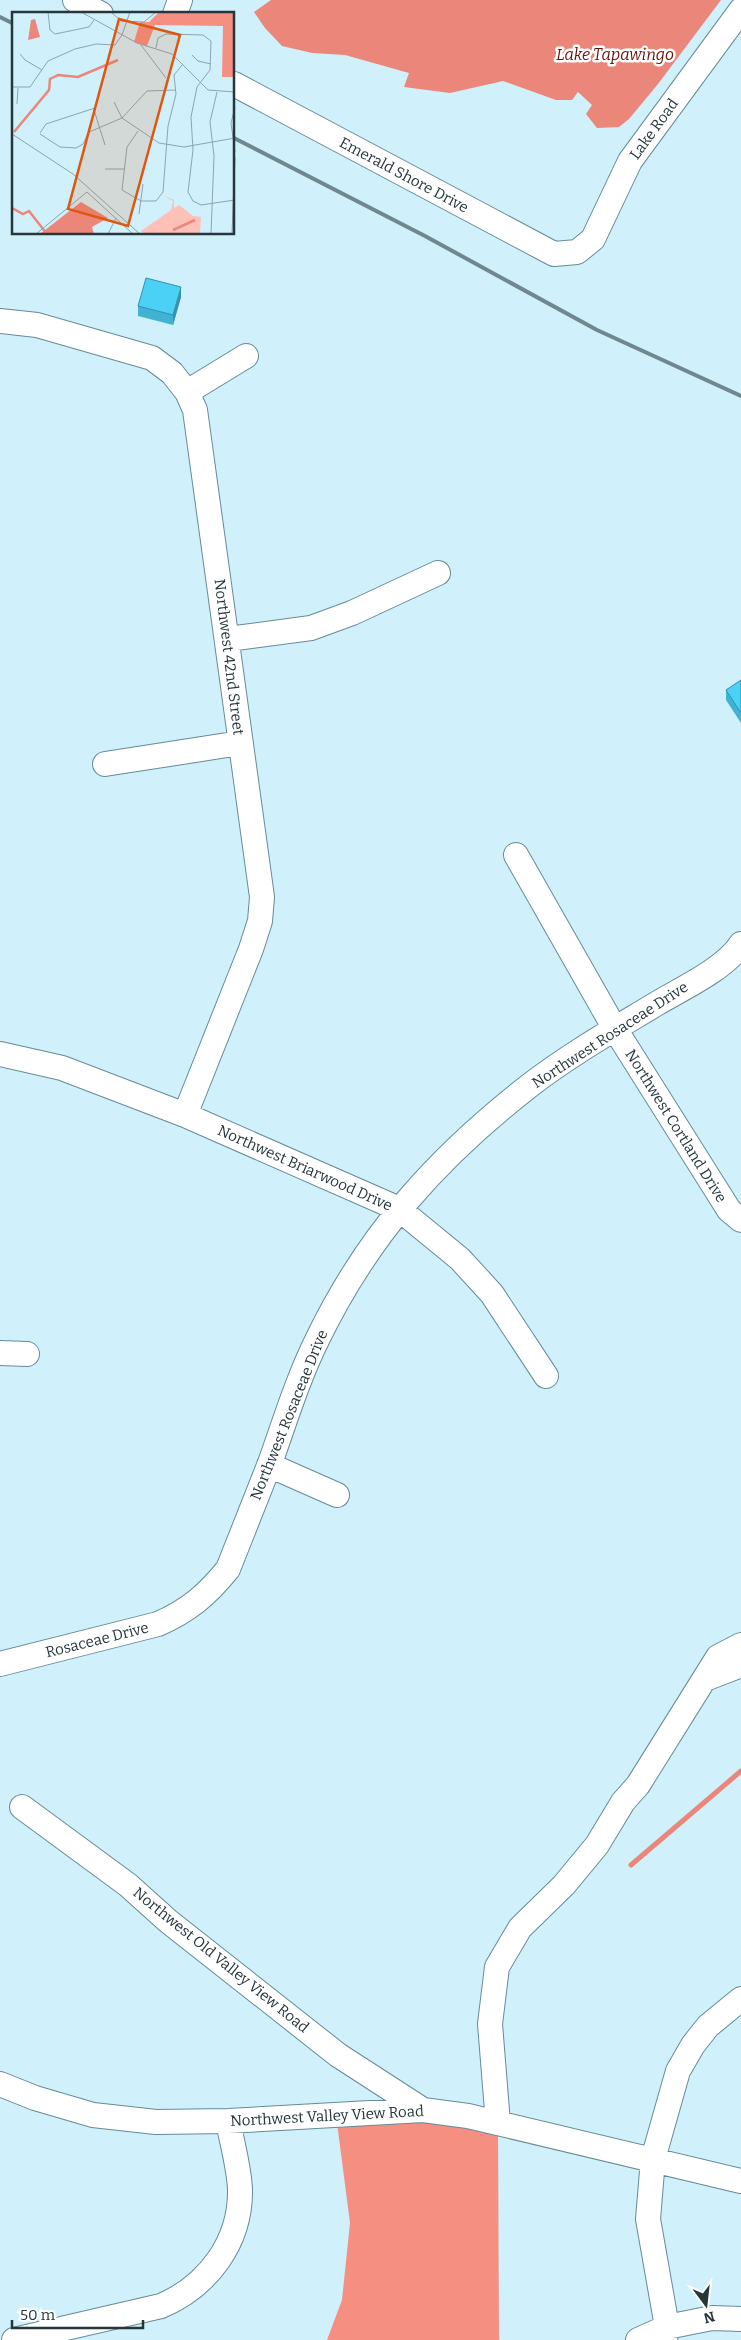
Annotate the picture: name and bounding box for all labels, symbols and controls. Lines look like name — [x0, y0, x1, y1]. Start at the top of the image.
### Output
inset map — [12, 12, 235, 235]
water label: Lake Tapawingo — [556, 45, 674, 64]
street label: Lake Road — [626, 95, 682, 163]
street label: Emerald Shore Drive — [336, 133, 472, 217]
street label: Northwest 42nd Street — [210, 578, 248, 737]
street label: Northwest Rosaceae Drive — [529, 978, 691, 1092]
street label: Northwest Cortland Drive — [621, 1046, 731, 1206]
street label: Northwest Briarwood Drive — [215, 1121, 395, 1215]
street label: Northwest Rosaceae Drive — [247, 1327, 331, 1503]
street label: Rosaceae Drive — [44, 1618, 150, 1662]
street label: Northwest Old Valley View Road — [129, 1883, 313, 2037]
street label: Northwest Valley View Road — [230, 2102, 424, 2130]
north arrow — [681, 2280, 731, 2330]
scale bar — [12, 2298, 144, 2330]
text: 50 m — [20, 2306, 56, 2324]
text: N — [702, 2307, 717, 2327]

